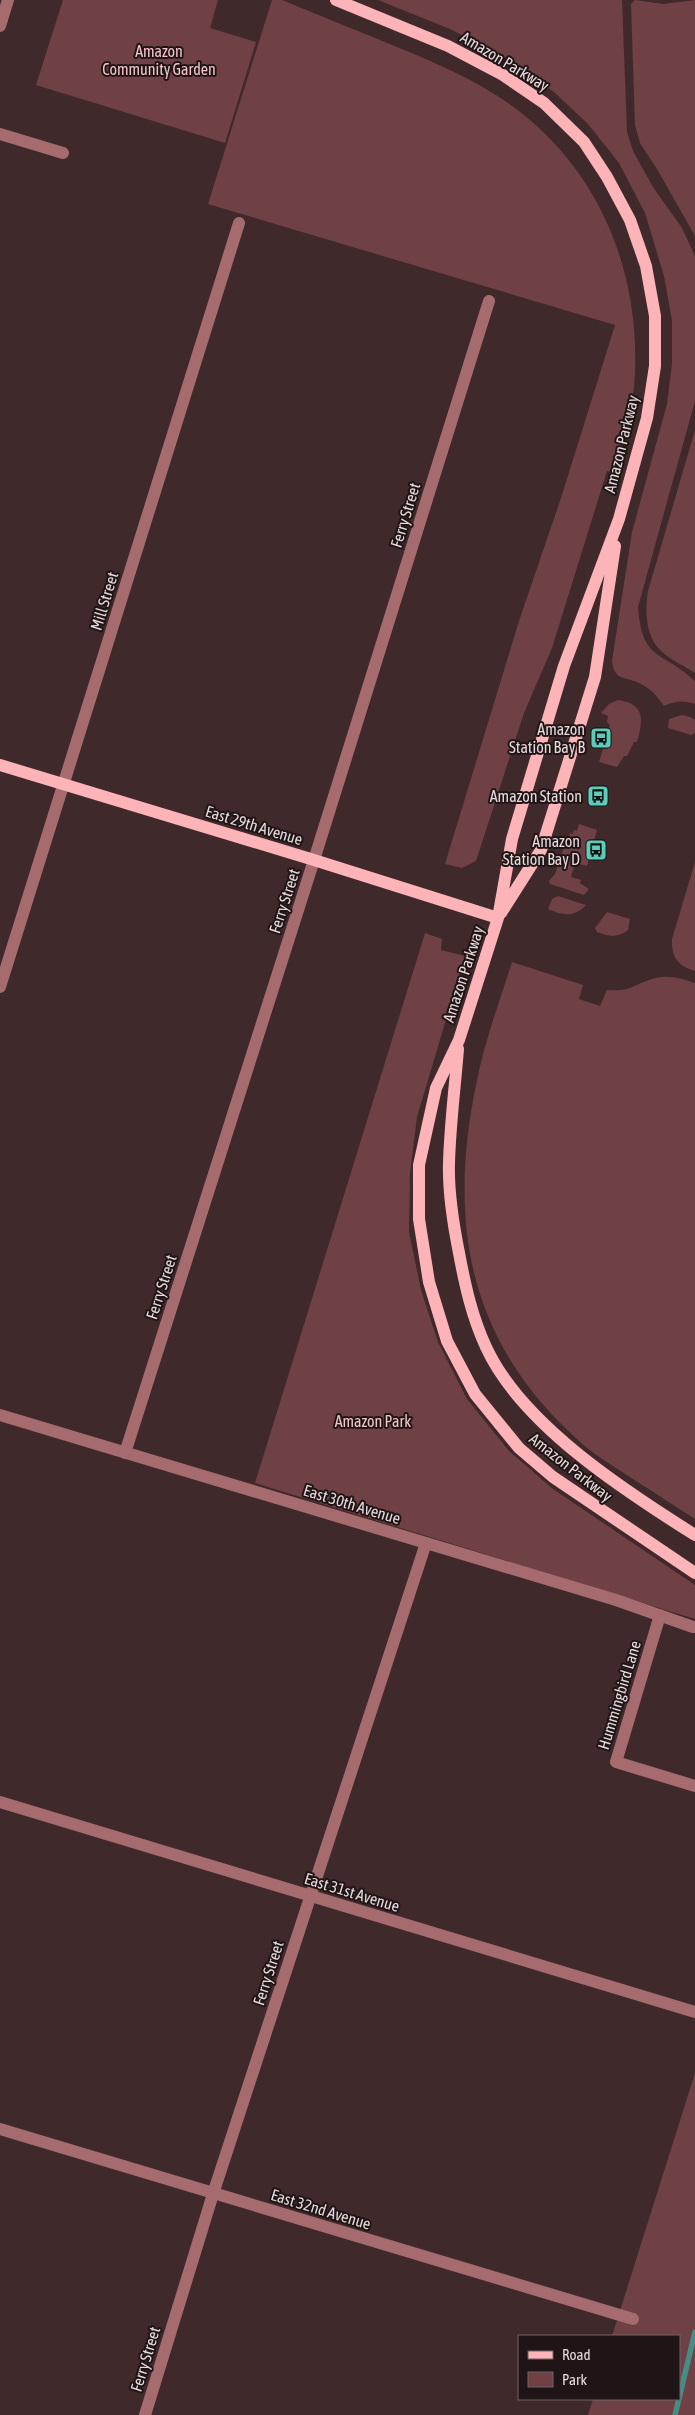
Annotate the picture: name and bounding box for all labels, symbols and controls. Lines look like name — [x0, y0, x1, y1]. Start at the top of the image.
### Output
street label: Amazon Parkway — [457, 28, 553, 96]
park label: Amazon Community Garden — [102, 42, 216, 79]
street label: Amazon Parkway — [600, 393, 643, 495]
street label: Ferry Street — [387, 480, 424, 550]
street label: Mill Street — [87, 569, 122, 632]
place label: Amazon Station Bay B — [509, 720, 585, 757]
bus stop icon: Amazon Station Bay B — [589, 726, 613, 750]
bus stop icon: Amazon Station — [586, 784, 610, 808]
place label: Amazon Station — [490, 787, 582, 805]
street label: East 29th Avenue — [203, 802, 305, 848]
place label: Amazon Station Bay D — [503, 832, 580, 869]
bus stop icon: Amazon Station Bay D — [584, 838, 608, 862]
street label: Ferry Street — [265, 866, 304, 936]
street label: Amazon Parkway — [439, 923, 488, 1025]
street label: Ferry Street — [142, 1252, 181, 1322]
park label: Amazon Park — [335, 1412, 411, 1430]
street label: Amazon Parkway — [525, 1429, 616, 1506]
street label: East 30th Avenue — [301, 1481, 403, 1527]
street label: Hummingbird Lane — [594, 1638, 645, 1752]
street label: East 31st Avenue — [302, 1869, 402, 1915]
street label: Ferry Street — [249, 1938, 288, 2008]
street label: East 32nd Avenue — [269, 2185, 373, 2233]
street label: Ferry Street — [127, 2324, 164, 2394]
legend — [518, 2335, 680, 2400]
text: Road — [562, 2346, 591, 2363]
text: Park — [562, 2371, 587, 2388]

